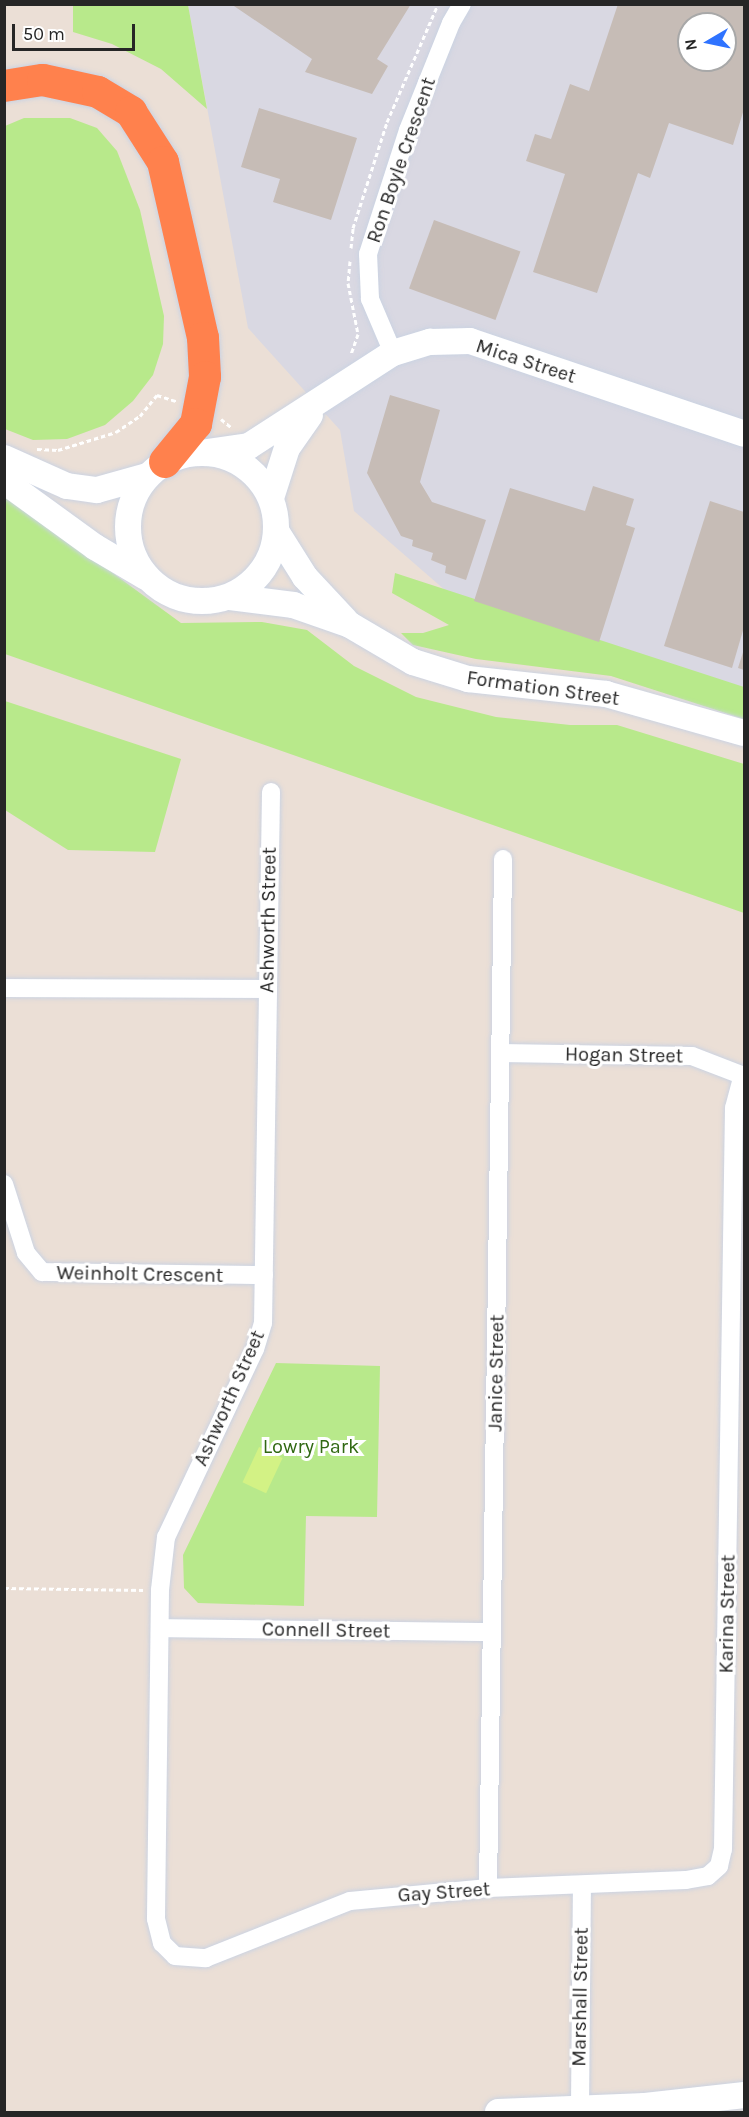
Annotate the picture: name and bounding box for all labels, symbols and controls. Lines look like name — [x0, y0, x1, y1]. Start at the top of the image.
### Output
scale bar — [15, 12, 138, 50]
north arrow — [677, 12, 737, 72]
text: 50 m — [23, 23, 65, 45]
text: N — [680, 37, 701, 52]
street label: Ron Boyle Crescent — [361, 74, 441, 246]
street label: Mica Street — [473, 334, 579, 388]
street label: Formation Street — [465, 665, 621, 711]
street label: Ashworth Street — [255, 847, 281, 993]
street label: Hogan Street — [565, 1042, 683, 1068]
street label: Weinholt Crescent — [56, 1261, 224, 1287]
street label: Janice Street — [483, 1314, 509, 1432]
street label: Ashworth Street — [188, 1326, 270, 1470]
park label: Lowry Park — [263, 1434, 359, 1458]
street label: Karina Street — [714, 1554, 740, 1674]
street label: Connell Street — [262, 1617, 390, 1643]
street label: Gay Street — [397, 1877, 491, 1907]
street label: Marshall Street — [567, 1927, 593, 2067]

